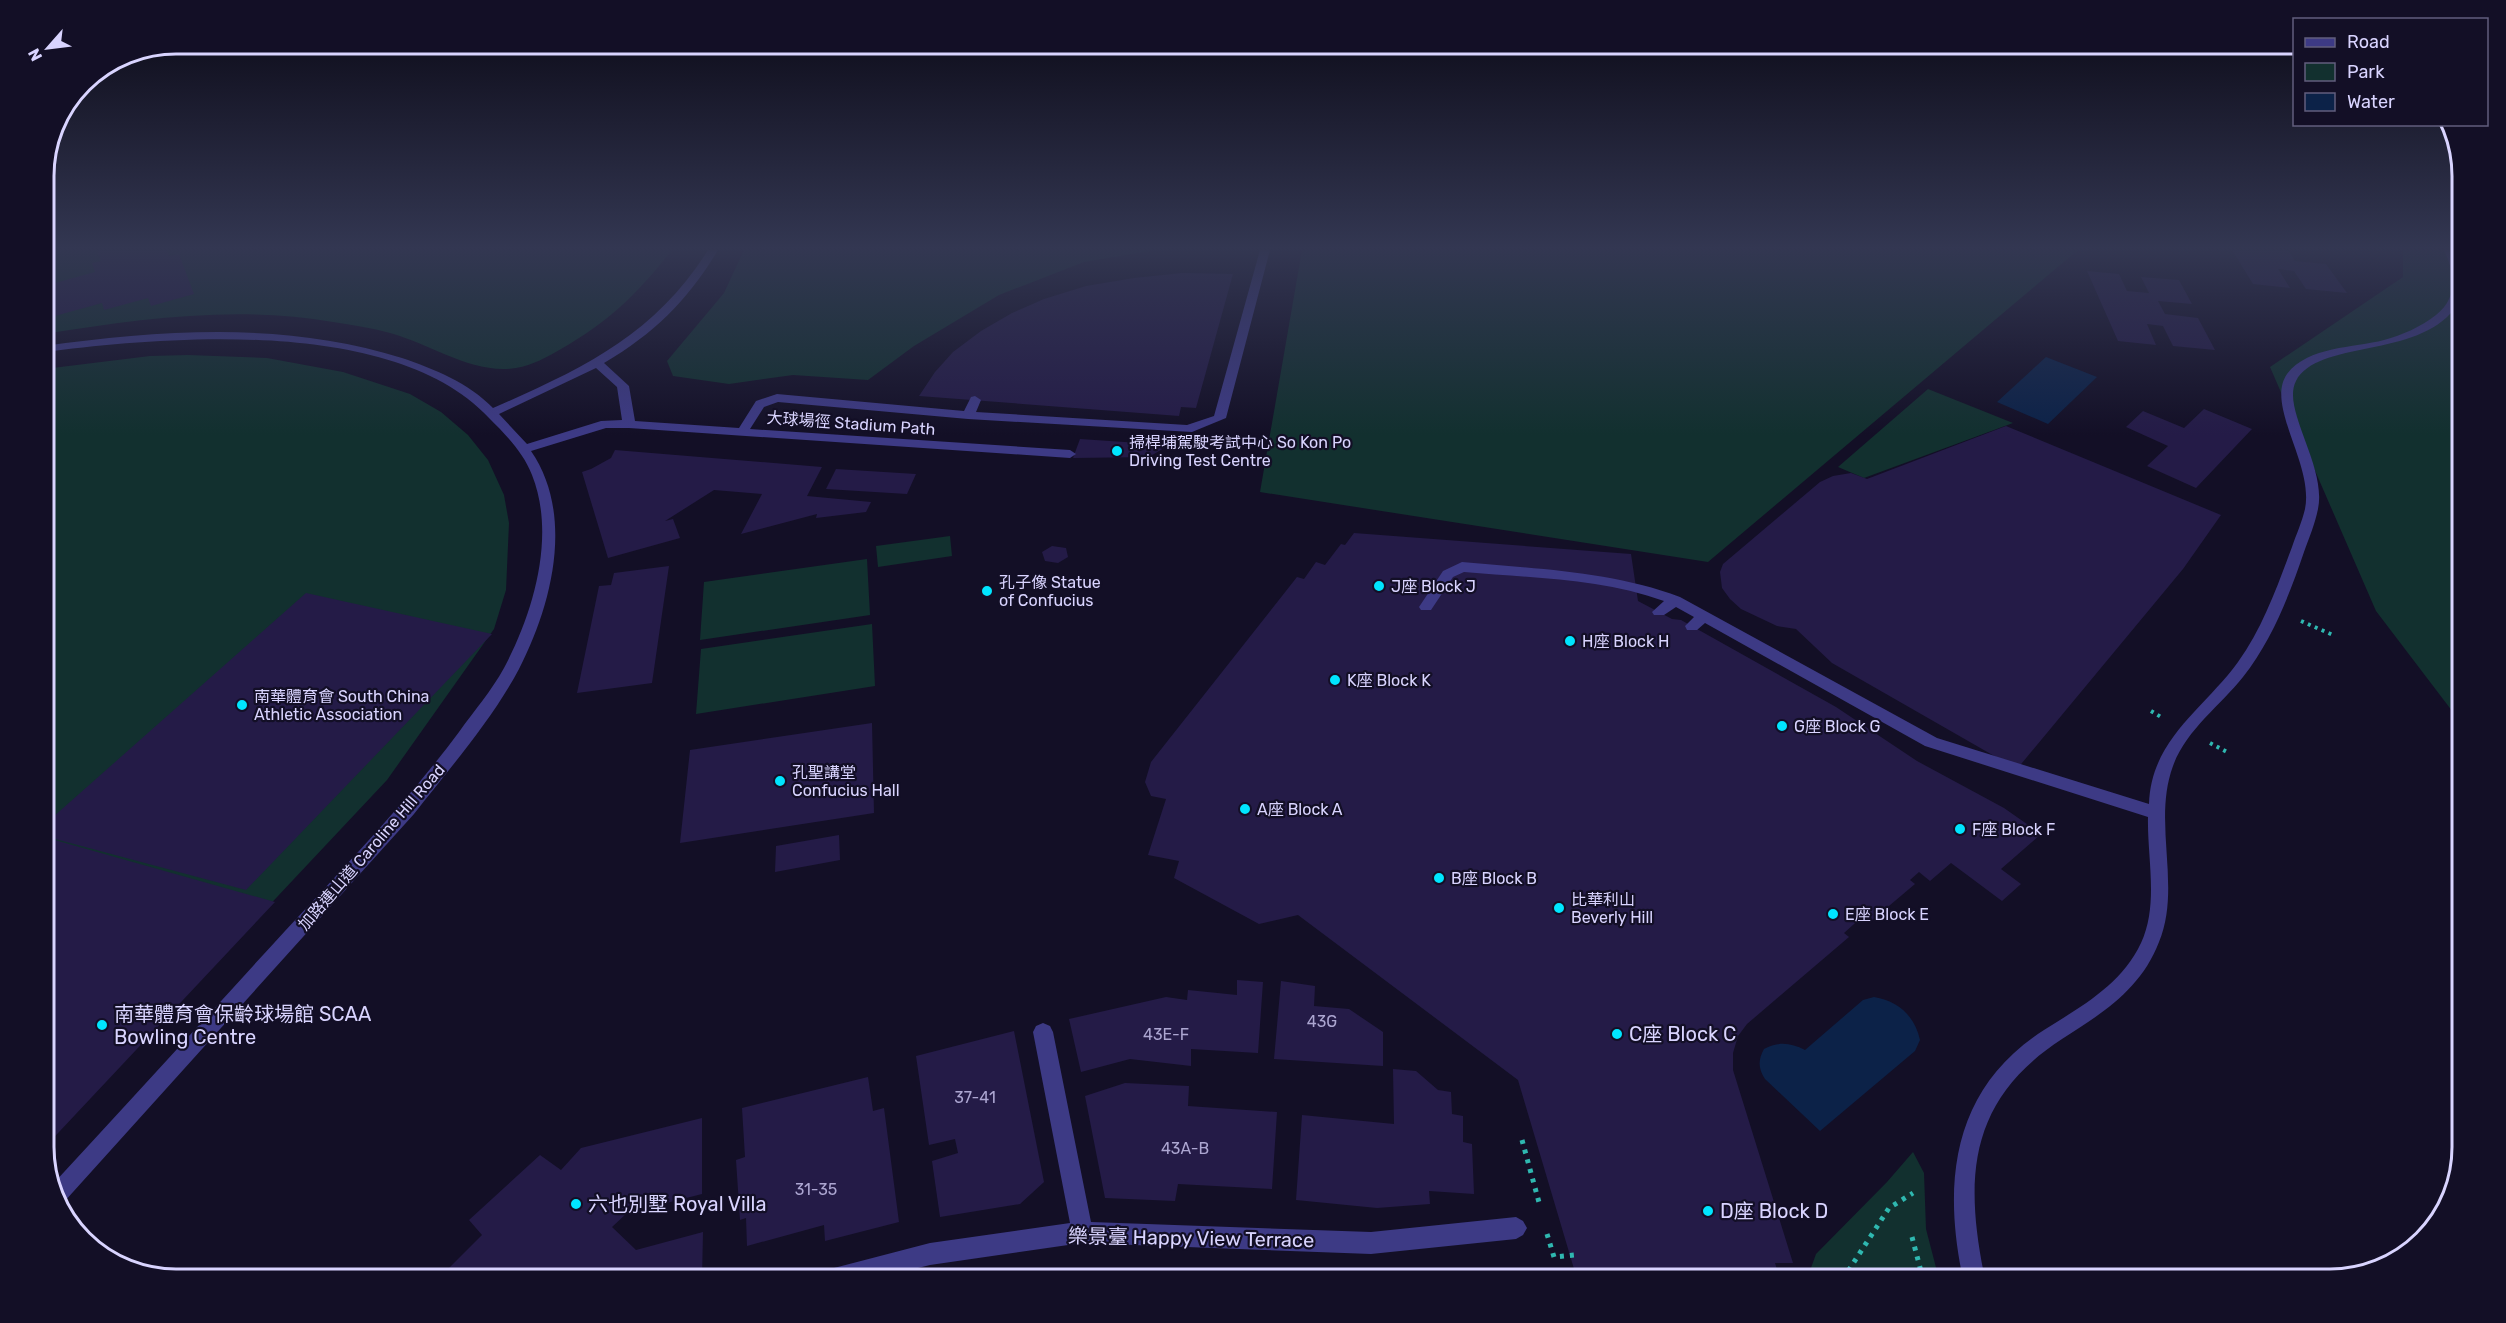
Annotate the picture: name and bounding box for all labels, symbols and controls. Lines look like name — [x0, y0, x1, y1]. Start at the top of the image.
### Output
north arrow — [18, 18, 78, 78]
legend — [2293, 18, 2488, 126]
text: Road — [2347, 31, 2390, 53]
text: N — [24, 45, 46, 64]
text: Park — [2347, 61, 2385, 83]
text: Water — [2347, 91, 2395, 113]
street label: 大球場徑 Stadium Path — [766, 408, 936, 439]
place label: 掃桿埔駕駛考試中心 So Kon Po Driving Test Centre — [1129, 433, 1351, 470]
marker: 掃桿埔駕駛考試中心 So Kon Po Driving Test Centre — [1110, 444, 1124, 458]
place label: 孔子像 Statue of Confucius — [999, 573, 1101, 610]
place label: J座 Block J — [1391, 577, 1476, 596]
marker: J座 Block J — [1372, 579, 1386, 593]
marker: 孔子像 Statue of Confucius — [980, 584, 994, 598]
place label: H座 Block H — [1582, 632, 1669, 651]
marker: H座 Block H — [1563, 634, 1577, 648]
place label: K座 Block K — [1347, 671, 1431, 690]
marker: K座 Block K — [1328, 673, 1342, 687]
place label: 南華體育會 South China Athletic Association — [254, 687, 429, 724]
marker: 南華體育會 South China Athletic Association — [235, 698, 249, 712]
place label: G座 Block G — [1794, 717, 1880, 736]
marker: G座 Block G — [1775, 719, 1789, 733]
street label: 加路連山道 Caroline Hill Road — [294, 760, 449, 934]
place label: 孔聖講堂 Confucius Hall — [792, 763, 900, 800]
marker: 孔聖講堂 Confucius Hall — [773, 774, 787, 788]
place label: A座 Block A — [1257, 800, 1343, 819]
marker: A座 Block A — [1238, 802, 1252, 816]
place label: F座 Block F — [1972, 820, 2055, 839]
marker: F座 Block F — [1953, 822, 1967, 836]
place label: B座 Block B — [1451, 869, 1537, 888]
marker: B座 Block B — [1432, 871, 1446, 885]
place label: 比華利山 Beverly Hill — [1571, 890, 1653, 927]
marker: 比華利山 Beverly Hill — [1552, 901, 1566, 915]
place label: E座 Block E — [1845, 905, 1929, 924]
marker: E座 Block E — [1826, 907, 1840, 921]
place label: 南華體育會保齡球場館 SCAA Bowling Centre — [114, 1002, 371, 1049]
house number: 43G — [1307, 1012, 1337, 1031]
marker: 南華體育會保齡球場館 SCAA Bowling Centre — [95, 1018, 109, 1032]
place label: C座 Block C — [1629, 1022, 1736, 1046]
house number: 43E-F — [1143, 1025, 1189, 1044]
marker: C座 Block C — [1610, 1027, 1624, 1041]
house number: 37-41 — [954, 1088, 996, 1107]
house number: 43A-B — [1161, 1139, 1209, 1158]
house number: 31-35 — [795, 1180, 837, 1199]
place label: 六也別墅 Royal Villa — [588, 1192, 767, 1216]
marker: 六也別墅 Royal Villa — [569, 1197, 583, 1211]
place label: D座 Block D — [1720, 1199, 1828, 1223]
marker: D座 Block D — [1701, 1204, 1715, 1218]
street label: 樂景臺 Happy View Terrace — [1068, 1224, 1314, 1252]

